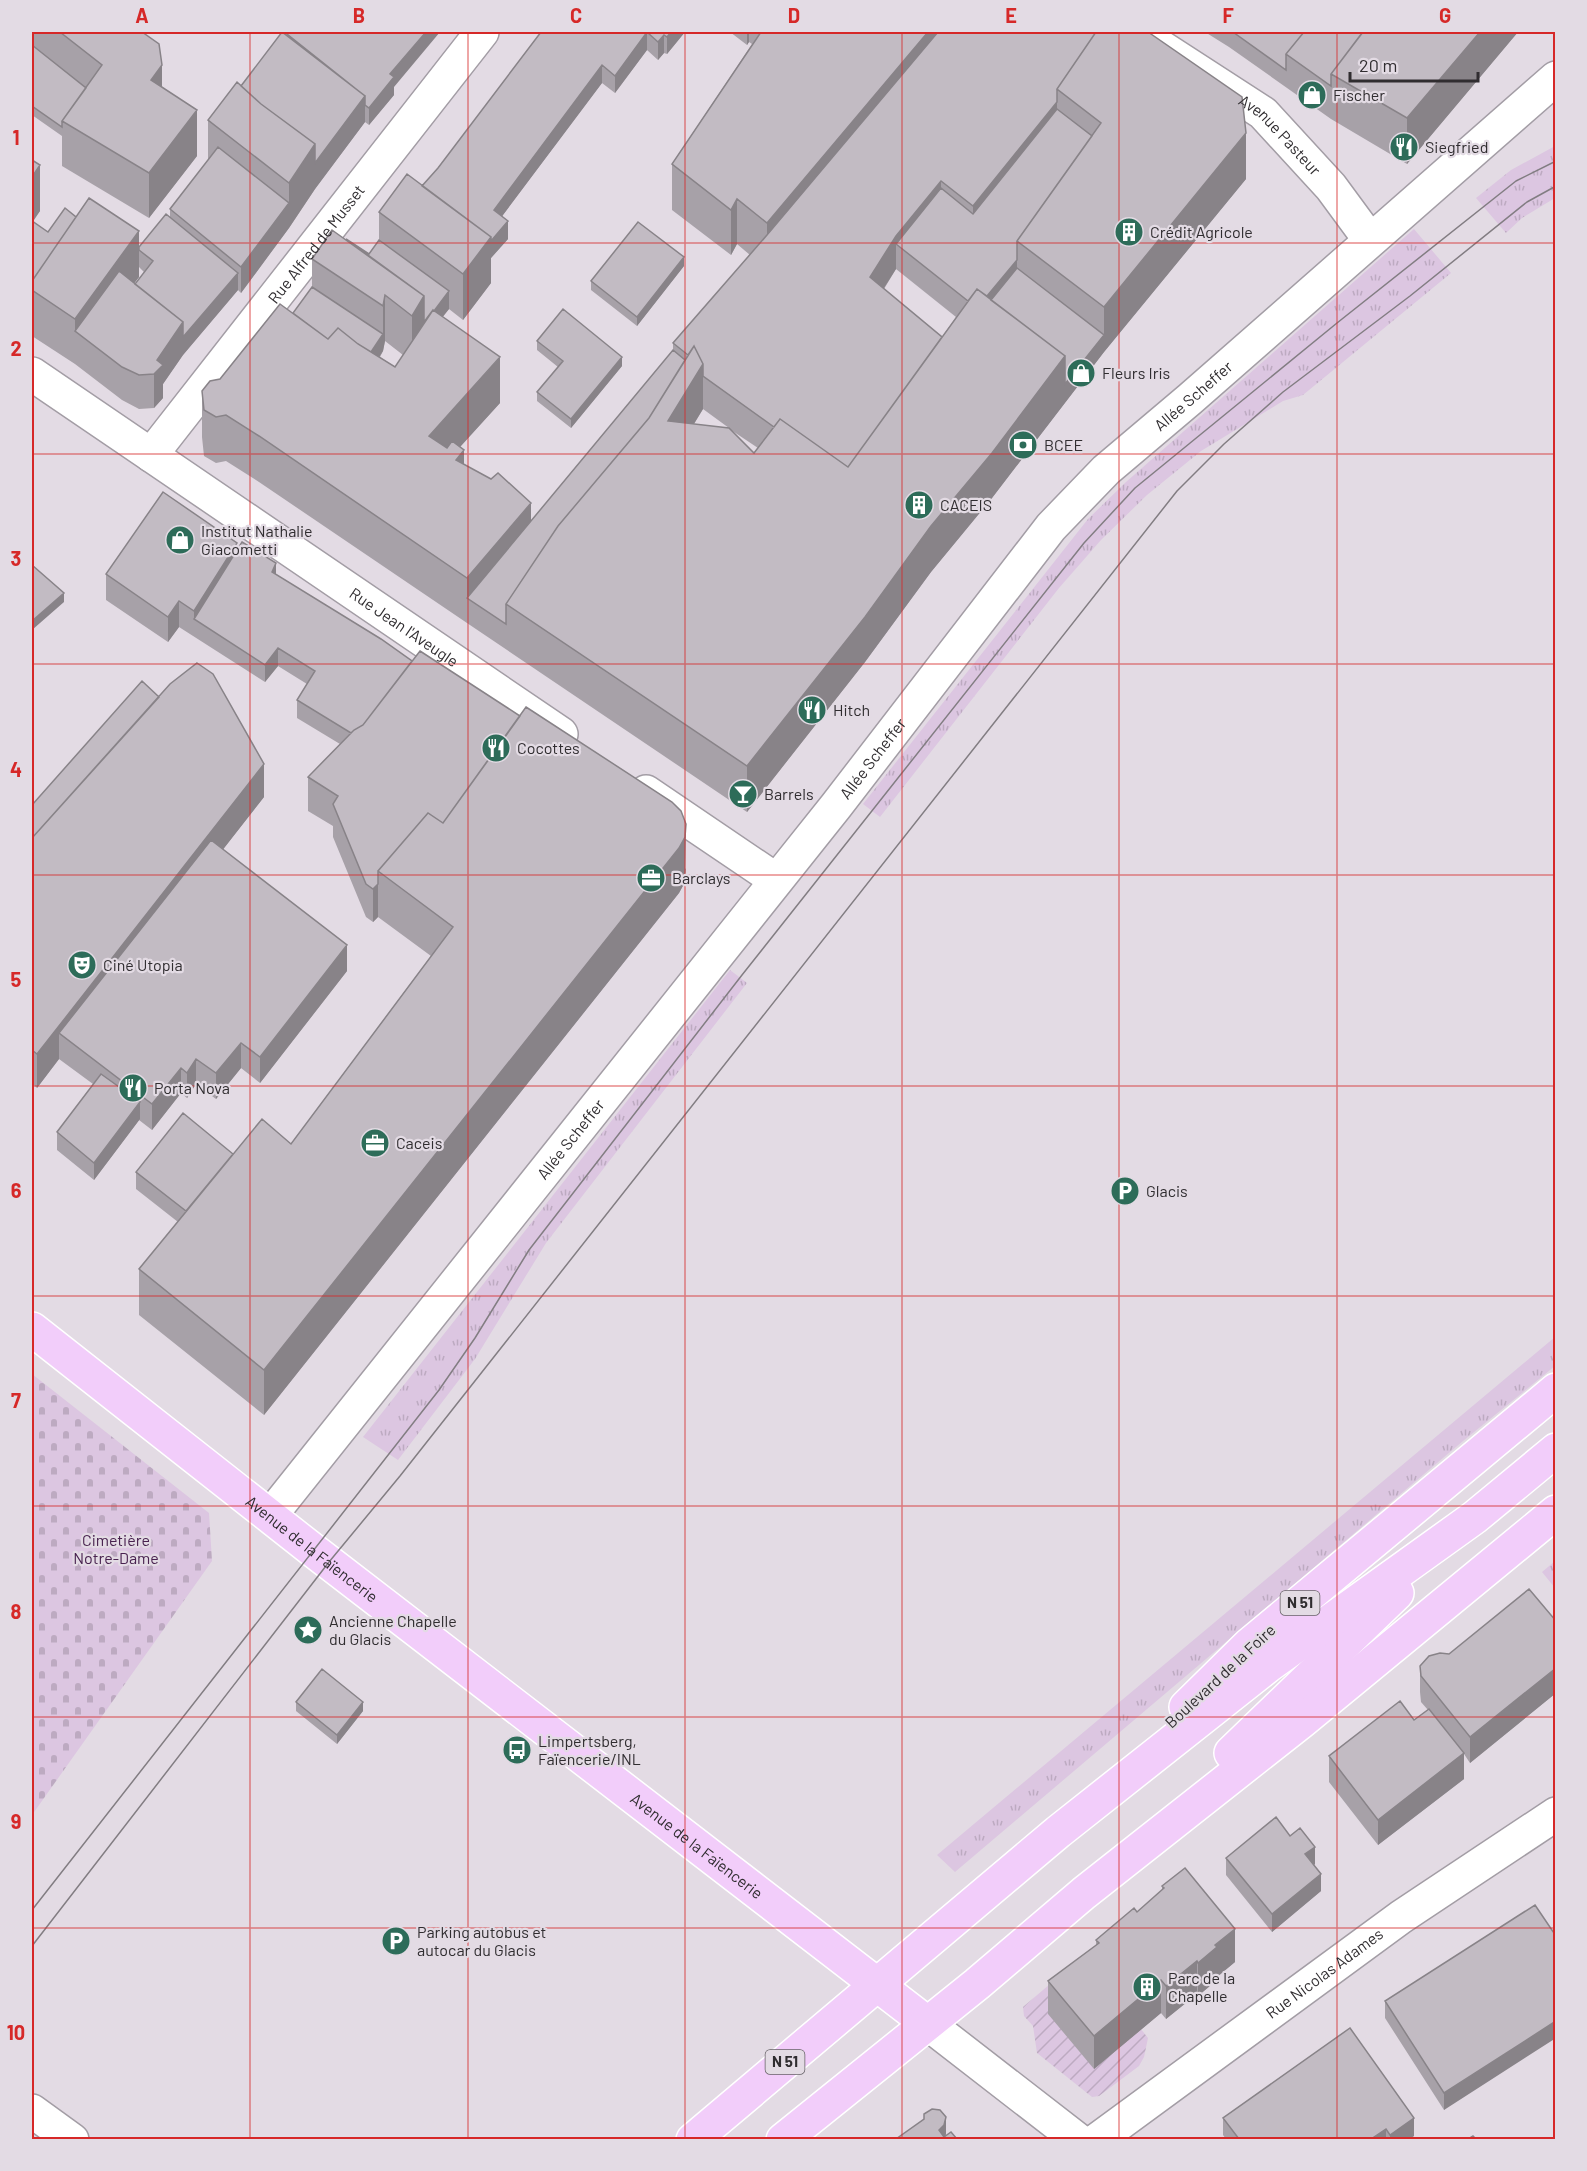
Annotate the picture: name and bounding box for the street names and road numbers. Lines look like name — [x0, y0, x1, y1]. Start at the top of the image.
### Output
street label: Avenue Pasteur — [1236, 90, 1325, 179]
street label: Rue Alfred de Musset — [263, 181, 368, 307]
street label: Allée Scheffer — [1150, 356, 1236, 434]
street label: Rue Jean l'Aveugle — [346, 583, 462, 670]
street label: Allée Scheffer — [835, 714, 909, 802]
street label: Allée Scheffer — [532, 1095, 608, 1183]
street label: Avenue de la Faïencerie — [242, 1491, 382, 1606]
road number: N 51 — [1280, 1591, 1320, 1615]
street label: Boulevard de la Foire — [1161, 1620, 1279, 1732]
street label: Avenue de la Faïencerie — [627, 1788, 767, 1902]
street label: Rue Nicolas Adames — [1262, 1924, 1386, 2022]
road number: N 51 — [766, 2050, 804, 2074]

